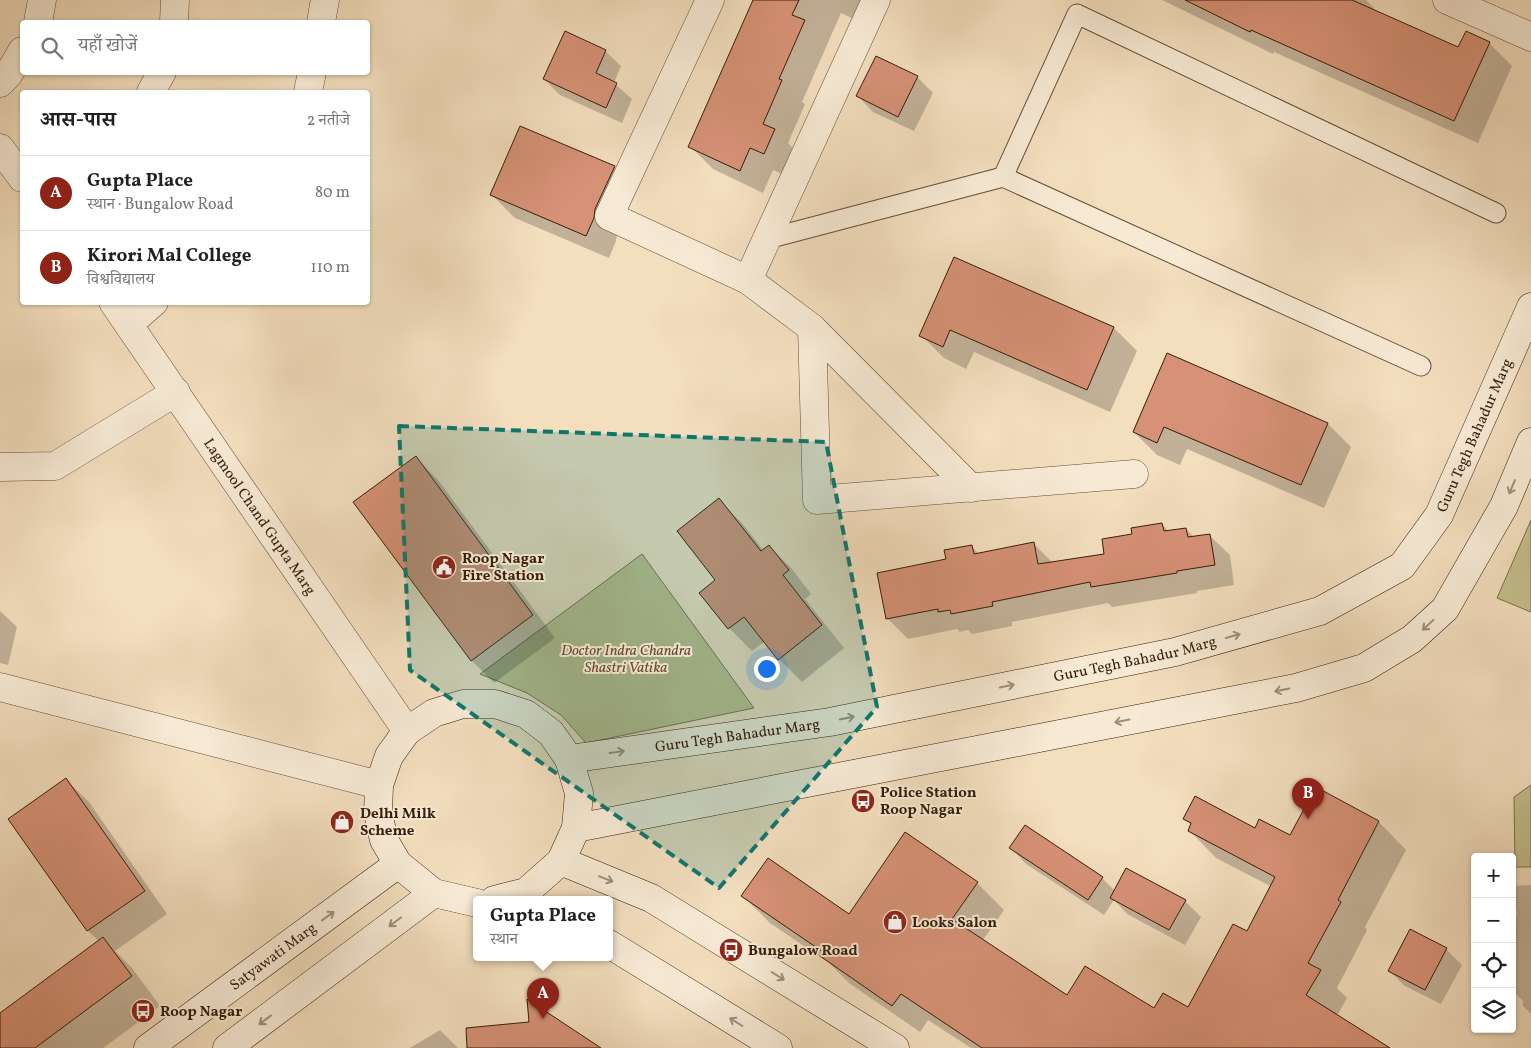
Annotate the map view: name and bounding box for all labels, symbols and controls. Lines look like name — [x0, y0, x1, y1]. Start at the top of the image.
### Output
search box — [20, 20, 370, 75]
text: यहाँ खोजें — [78, 33, 137, 59]
icon: search — [38, 34, 66, 62]
text: आस-पास — [40, 106, 116, 135]
text: 2 नतीजे — [307, 110, 350, 132]
text: Gupta Place — [87, 168, 193, 194]
text: A — [50, 182, 62, 204]
text: 80 m — [315, 182, 350, 204]
text: स्थान · Bungalow Road — [87, 194, 234, 216]
text: Kirori Mal College — [87, 243, 252, 269]
text: B — [51, 257, 61, 279]
text: 110 m — [311, 257, 350, 279]
text: विश्वविद्यालय — [87, 269, 154, 291]
street label: Guru Tegh Bahadur Marg — [1432, 355, 1519, 516]
street label: Lagmool Chand Gupta Marg — [197, 435, 320, 600]
one-way arrow — [1507, 479, 1516, 494]
place label: Roop Nagar Fire Station — [462, 549, 545, 587]
public building icon: Roop Nagar Fire Station — [431, 554, 457, 580]
one-way arrow — [1421, 619, 1434, 631]
one-way arrow — [1225, 630, 1241, 640]
street label: Guru Tegh Bahadur Marg — [1052, 632, 1219, 688]
park label: Doctor Indra Chandra Shastri Vatika — [561, 641, 691, 679]
your location — [754, 656, 780, 682]
one-way arrow — [998, 681, 1014, 690]
one-way arrow — [1274, 686, 1290, 696]
one-way arrow — [839, 713, 855, 723]
street label: Guru Tegh Bahadur Marg — [654, 715, 822, 759]
one-way arrow — [1115, 717, 1131, 726]
one-way arrow — [609, 747, 625, 757]
pin: B — [1292, 778, 1324, 819]
place label: Police Station Roop Nagar — [880, 783, 977, 821]
bus stop icon: Police Station Roop Nagar — [850, 788, 876, 814]
place label: Delhi Milk Scheme — [360, 804, 436, 842]
shop icon: Delhi Milk Scheme — [329, 809, 355, 835]
map controls — [1471, 853, 1516, 1033]
button: + — [1471, 853, 1516, 898]
one-way arrow — [599, 876, 614, 885]
popup — [473, 896, 613, 961]
button: − — [1471, 898, 1516, 943]
text: Gupta Place — [490, 903, 596, 929]
shop icon: Looks Salon — [882, 909, 908, 935]
one-way arrow — [321, 911, 335, 921]
place label: Looks Salon — [912, 913, 997, 934]
one-way arrow — [388, 917, 402, 927]
street label: Satyawati Marg — [226, 918, 322, 996]
text: स्थान — [490, 929, 518, 951]
bus stop icon: Bungalow Road — [718, 937, 744, 963]
place label: Bungalow Road — [748, 941, 858, 962]
button: locate — [1471, 943, 1516, 988]
one-way arrow — [771, 971, 785, 981]
pin: A — [527, 978, 559, 1019]
button: layers — [1471, 988, 1516, 1033]
bus stop icon: Roop Nagar — [130, 998, 156, 1024]
place label: Roop Nagar — [160, 1002, 242, 1023]
one-way arrow — [259, 1014, 272, 1025]
one-way arrow — [730, 1017, 744, 1027]

